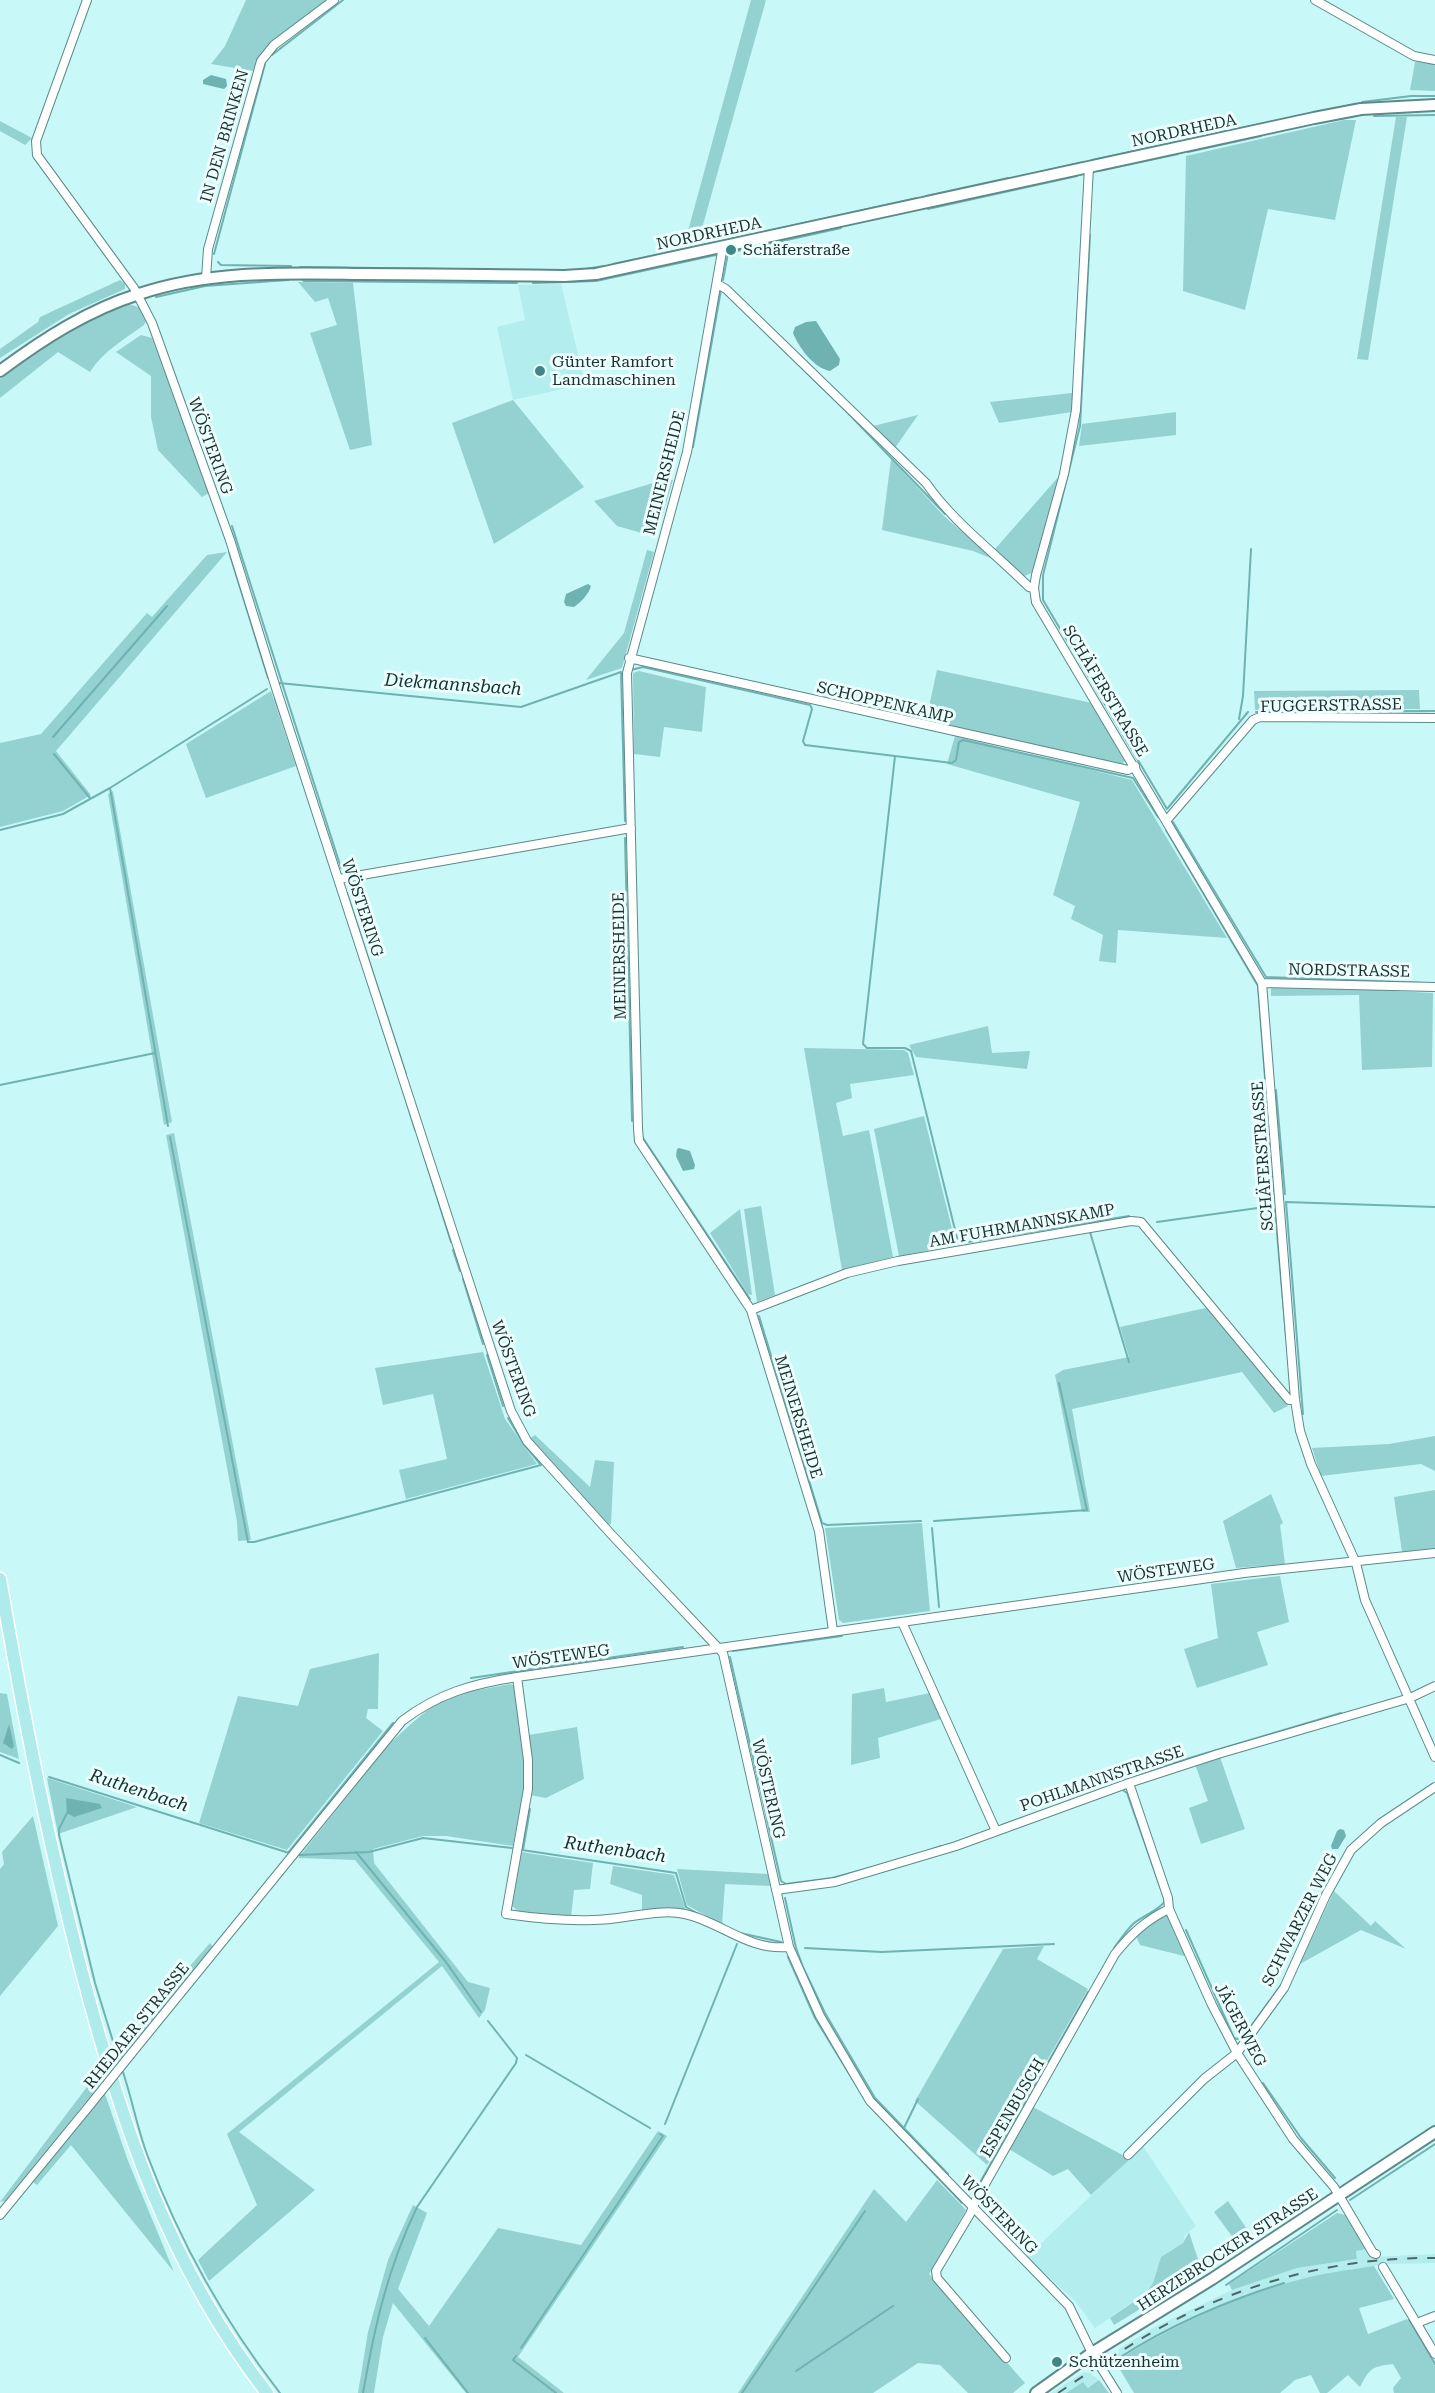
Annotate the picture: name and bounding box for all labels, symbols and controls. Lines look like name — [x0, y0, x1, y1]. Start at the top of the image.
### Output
street label: IN DEN BRINKEN — [197, 67, 253, 205]
street label: NORDRHEDA — [1130, 110, 1238, 152]
street label: NORDRHEDA — [655, 213, 763, 255]
place label: Schäferstraße — [743, 240, 850, 260]
marker: Schäferstraße — [724, 243, 738, 257]
place label: Günter Ramfort Landmaschinen — [552, 352, 676, 390]
marker: Günter Ramfort Landmaschinen — [533, 364, 547, 378]
street label: WÖSTERING — [184, 395, 236, 497]
street label: MEINERSHEIDE — [640, 409, 690, 537]
street label: SCHÄFERSTRASSE — [1058, 622, 1152, 760]
water label: Diekmannsbach — [384, 669, 522, 701]
street label: SCHOPPENKAMP — [815, 678, 955, 728]
street label: FUGGERSTRASSE — [1260, 695, 1402, 717]
street label: WÖSTERING — [337, 857, 387, 959]
street label: MEINERSHEIDE — [609, 892, 631, 1020]
street label: NORDSTRASSE — [1288, 960, 1410, 982]
street label: SCHÄFERSTRASSE — [1248, 1081, 1278, 1231]
street label: AM FUHRMANNSKAMP — [928, 1200, 1116, 1252]
street label: WÖSTERING — [487, 1318, 539, 1420]
street label: MEINERSHEIDE — [770, 1353, 826, 1481]
street label: WÖSTEWEG — [1116, 1555, 1216, 1587]
street label: WÖSTEWEG — [511, 1641, 611, 1673]
street label: WÖSTERING — [747, 1737, 789, 1841]
street label: POHLMANNSTRASSE — [1018, 1742, 1186, 1816]
water label: Ruthenbach — [87, 1765, 191, 1817]
water label: Ruthenbach — [563, 1832, 667, 1868]
street label: SCHWARZER WEG — [1258, 1850, 1342, 1990]
street label: RHEDAER STRASSE — [80, 1959, 194, 2093]
street label: JÄGERWEG — [1210, 1980, 1270, 2070]
street label: ESPENBUSCH — [977, 2055, 1049, 2161]
street label: WÖSTERING — [957, 2172, 1041, 2258]
street label: HERZEBROCKER STRASSE — [1134, 2184, 1322, 2316]
place label: Schützenheim — [1069, 2352, 1180, 2372]
marker: Schützenheim — [1050, 2355, 1064, 2369]

